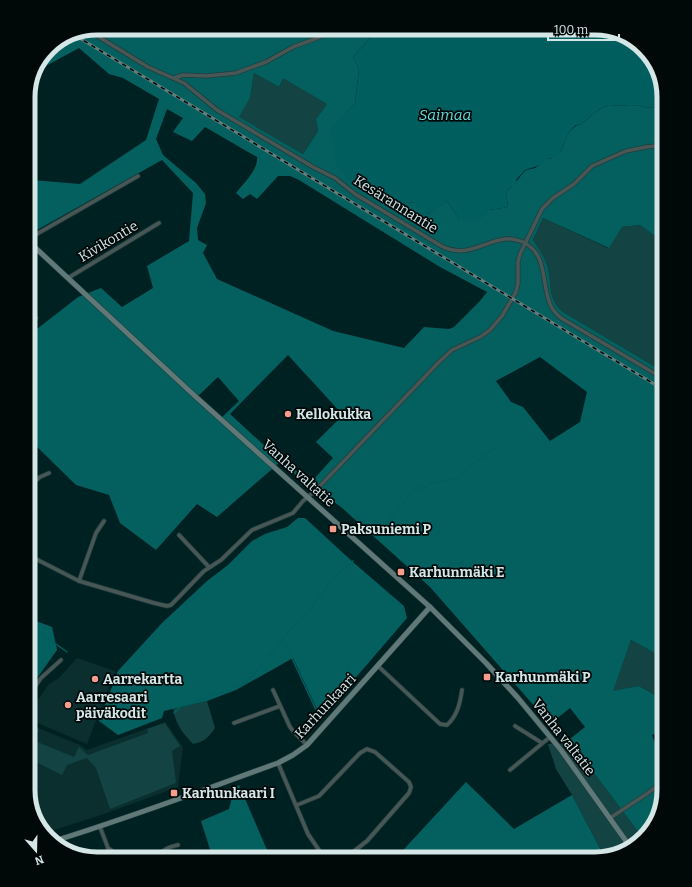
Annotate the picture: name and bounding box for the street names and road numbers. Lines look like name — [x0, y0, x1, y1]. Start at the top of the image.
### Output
street label: Kesärannantie — [351, 172, 441, 237]
street label: Kivikontie — [75, 217, 141, 266]
street label: Vanha valtatie — [259, 436, 339, 511]
street label: Karhunkaari — [291, 670, 360, 742]
street label: Vanha valtatie — [528, 696, 599, 779]

